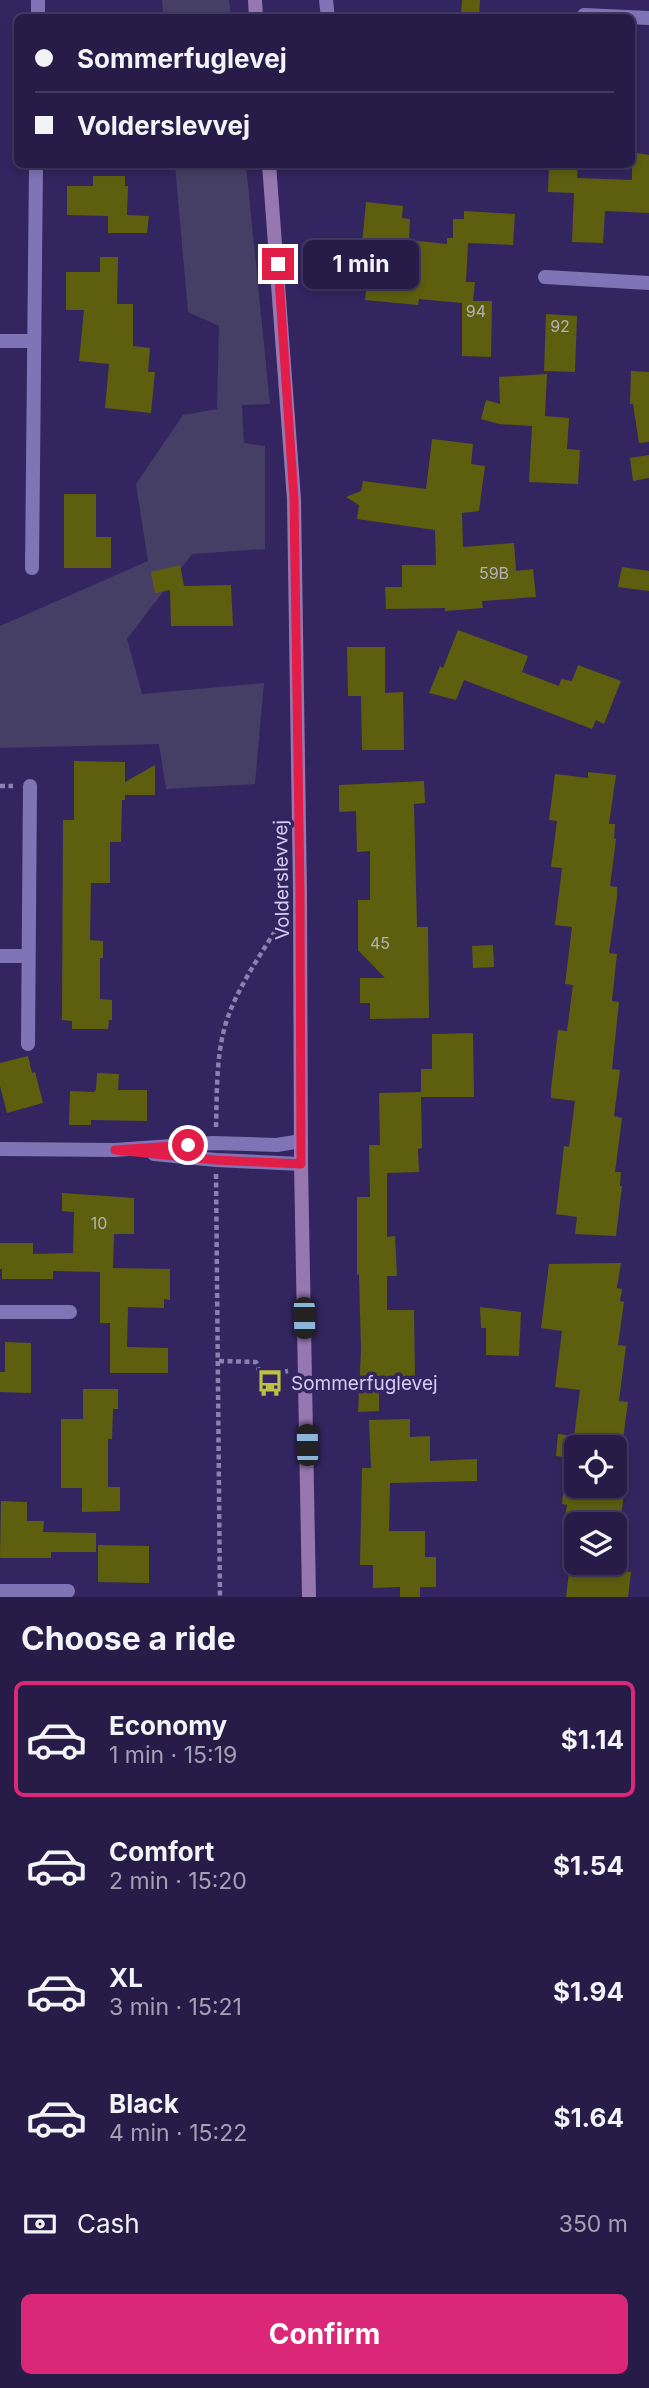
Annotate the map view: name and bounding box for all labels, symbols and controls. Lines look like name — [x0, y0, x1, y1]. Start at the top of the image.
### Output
text: Sommerfuglevej — [77, 43, 287, 74]
text: Volderslevvej — [77, 110, 250, 141]
callout: 1 min — [302, 240, 418, 288]
route end — [262, 248, 294, 280]
text: 1 min — [333, 250, 389, 278]
house number: 94 — [466, 301, 486, 321]
house number: 92 — [550, 316, 570, 336]
house number: 59B — [479, 563, 509, 583]
street label: Volderslevvej — [269, 820, 294, 940]
house number: 45 — [370, 933, 390, 953]
route start — [172, 1129, 204, 1161]
house number: 10 — [91, 1213, 107, 1233]
car — [294, 1297, 315, 1339]
bus stop icon: Sommerfuglevej — [255, 1368, 285, 1398]
place label: Sommerfuglevej — [291, 1372, 438, 1395]
car — [297, 1424, 318, 1466]
map controls — [564, 1435, 627, 1575]
button: locate — [564, 1435, 627, 1498]
button: layers — [564, 1512, 627, 1575]
text: Choose a ride — [21, 1619, 236, 1658]
icon: car — [25, 1708, 88, 1771]
text: Economy — [109, 1710, 227, 1741]
text: $1.14 — [561, 1724, 624, 1755]
text: 1 min · 15:19 — [109, 1741, 237, 1769]
icon: car — [25, 1834, 88, 1897]
text: Comfort — [109, 1836, 214, 1867]
text: $1.54 — [553, 1850, 624, 1881]
text: 2 min · 15:20 — [109, 1867, 247, 1895]
icon: car — [25, 1960, 88, 2023]
text: XL — [109, 1962, 143, 1993]
text: $1.94 — [553, 1976, 624, 2007]
text: 3 min · 15:21 — [109, 1993, 242, 2021]
icon: car — [25, 2086, 88, 2149]
text: Black — [109, 2088, 179, 2119]
text: $1.64 — [553, 2102, 624, 2133]
text: 4 min · 15:22 — [109, 2119, 247, 2147]
icon: cash — [21, 2205, 59, 2243]
text: Cash — [77, 2208, 140, 2239]
text: 350 m — [559, 2210, 628, 2238]
button: Confirm — [21, 2294, 628, 2374]

